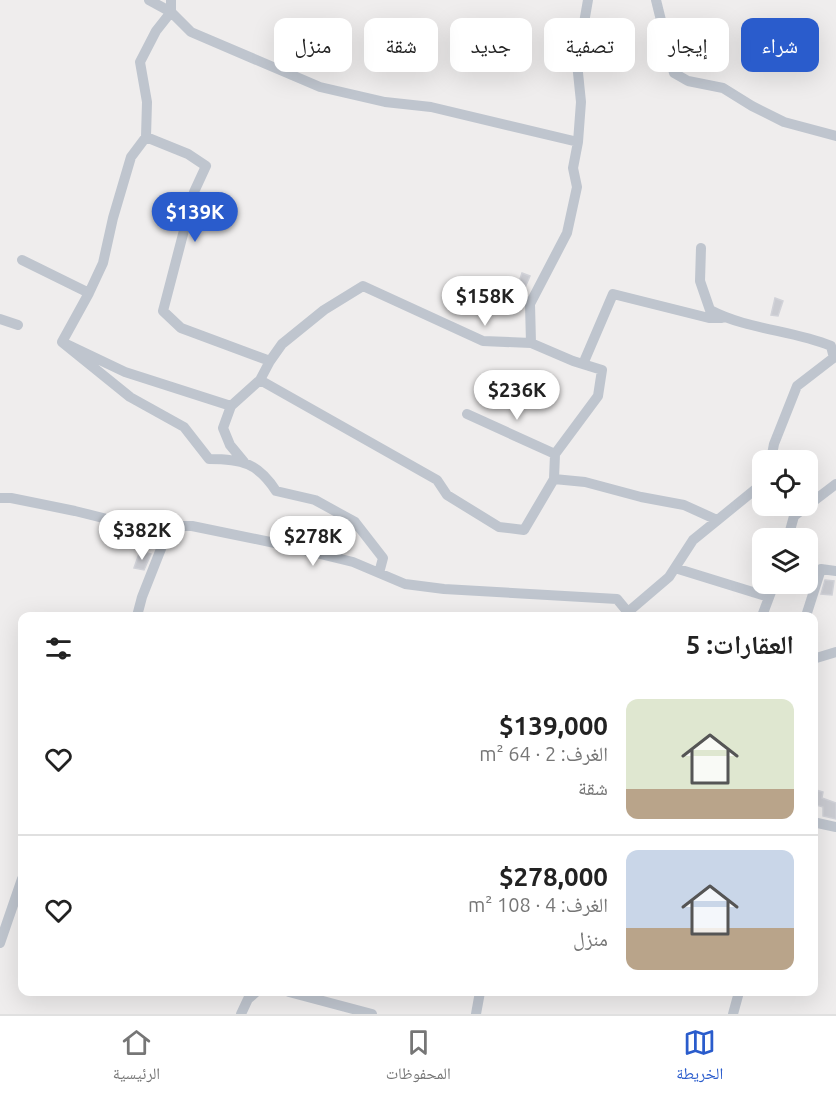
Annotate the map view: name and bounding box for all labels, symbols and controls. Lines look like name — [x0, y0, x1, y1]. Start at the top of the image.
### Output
chip: منزل — [274, 18, 352, 72]
chip: شقة — [364, 18, 438, 72]
chip: جديد — [450, 18, 532, 72]
chip: تصفية — [544, 18, 635, 72]
chip: إيجار — [647, 18, 729, 72]
chip: شراء — [741, 18, 819, 72]
pin: $139K — [153, 192, 237, 243]
text: $139K — [166, 200, 224, 223]
pin: $158K — [443, 276, 527, 327]
text: $158K — [456, 284, 514, 307]
pin: $236K — [475, 370, 559, 421]
text: $236K — [488, 378, 546, 401]
map controls — [752, 450, 818, 594]
button: locate — [752, 450, 818, 516]
pin: $382K — [100, 510, 184, 561]
pin: $278K — [271, 516, 355, 567]
text: $382K — [113, 518, 171, 541]
text: $278K — [284, 524, 342, 547]
button: layers — [752, 528, 818, 594]
text: العقارات: 5 — [686, 630, 794, 659]
icon: filters — [42, 632, 75, 665]
text: $139,000 — [499, 711, 608, 740]
icon: home — [674, 723, 746, 795]
text: الغرف: 2 · 64 m² — [479, 742, 608, 765]
icon: heart — [42, 743, 75, 776]
text: شقة — [578, 776, 608, 799]
text: $278,000 — [499, 862, 608, 891]
icon: home — [674, 874, 746, 946]
text: الغرف: 4 · 108 m² — [468, 893, 608, 916]
icon: heart — [42, 894, 75, 927]
text: منزل — [573, 927, 608, 950]
tab: الرئيسية — [113, 1026, 160, 1089]
tab: المحفوظات — [386, 1026, 451, 1089]
tab: الخريطة — [676, 1026, 723, 1089]

